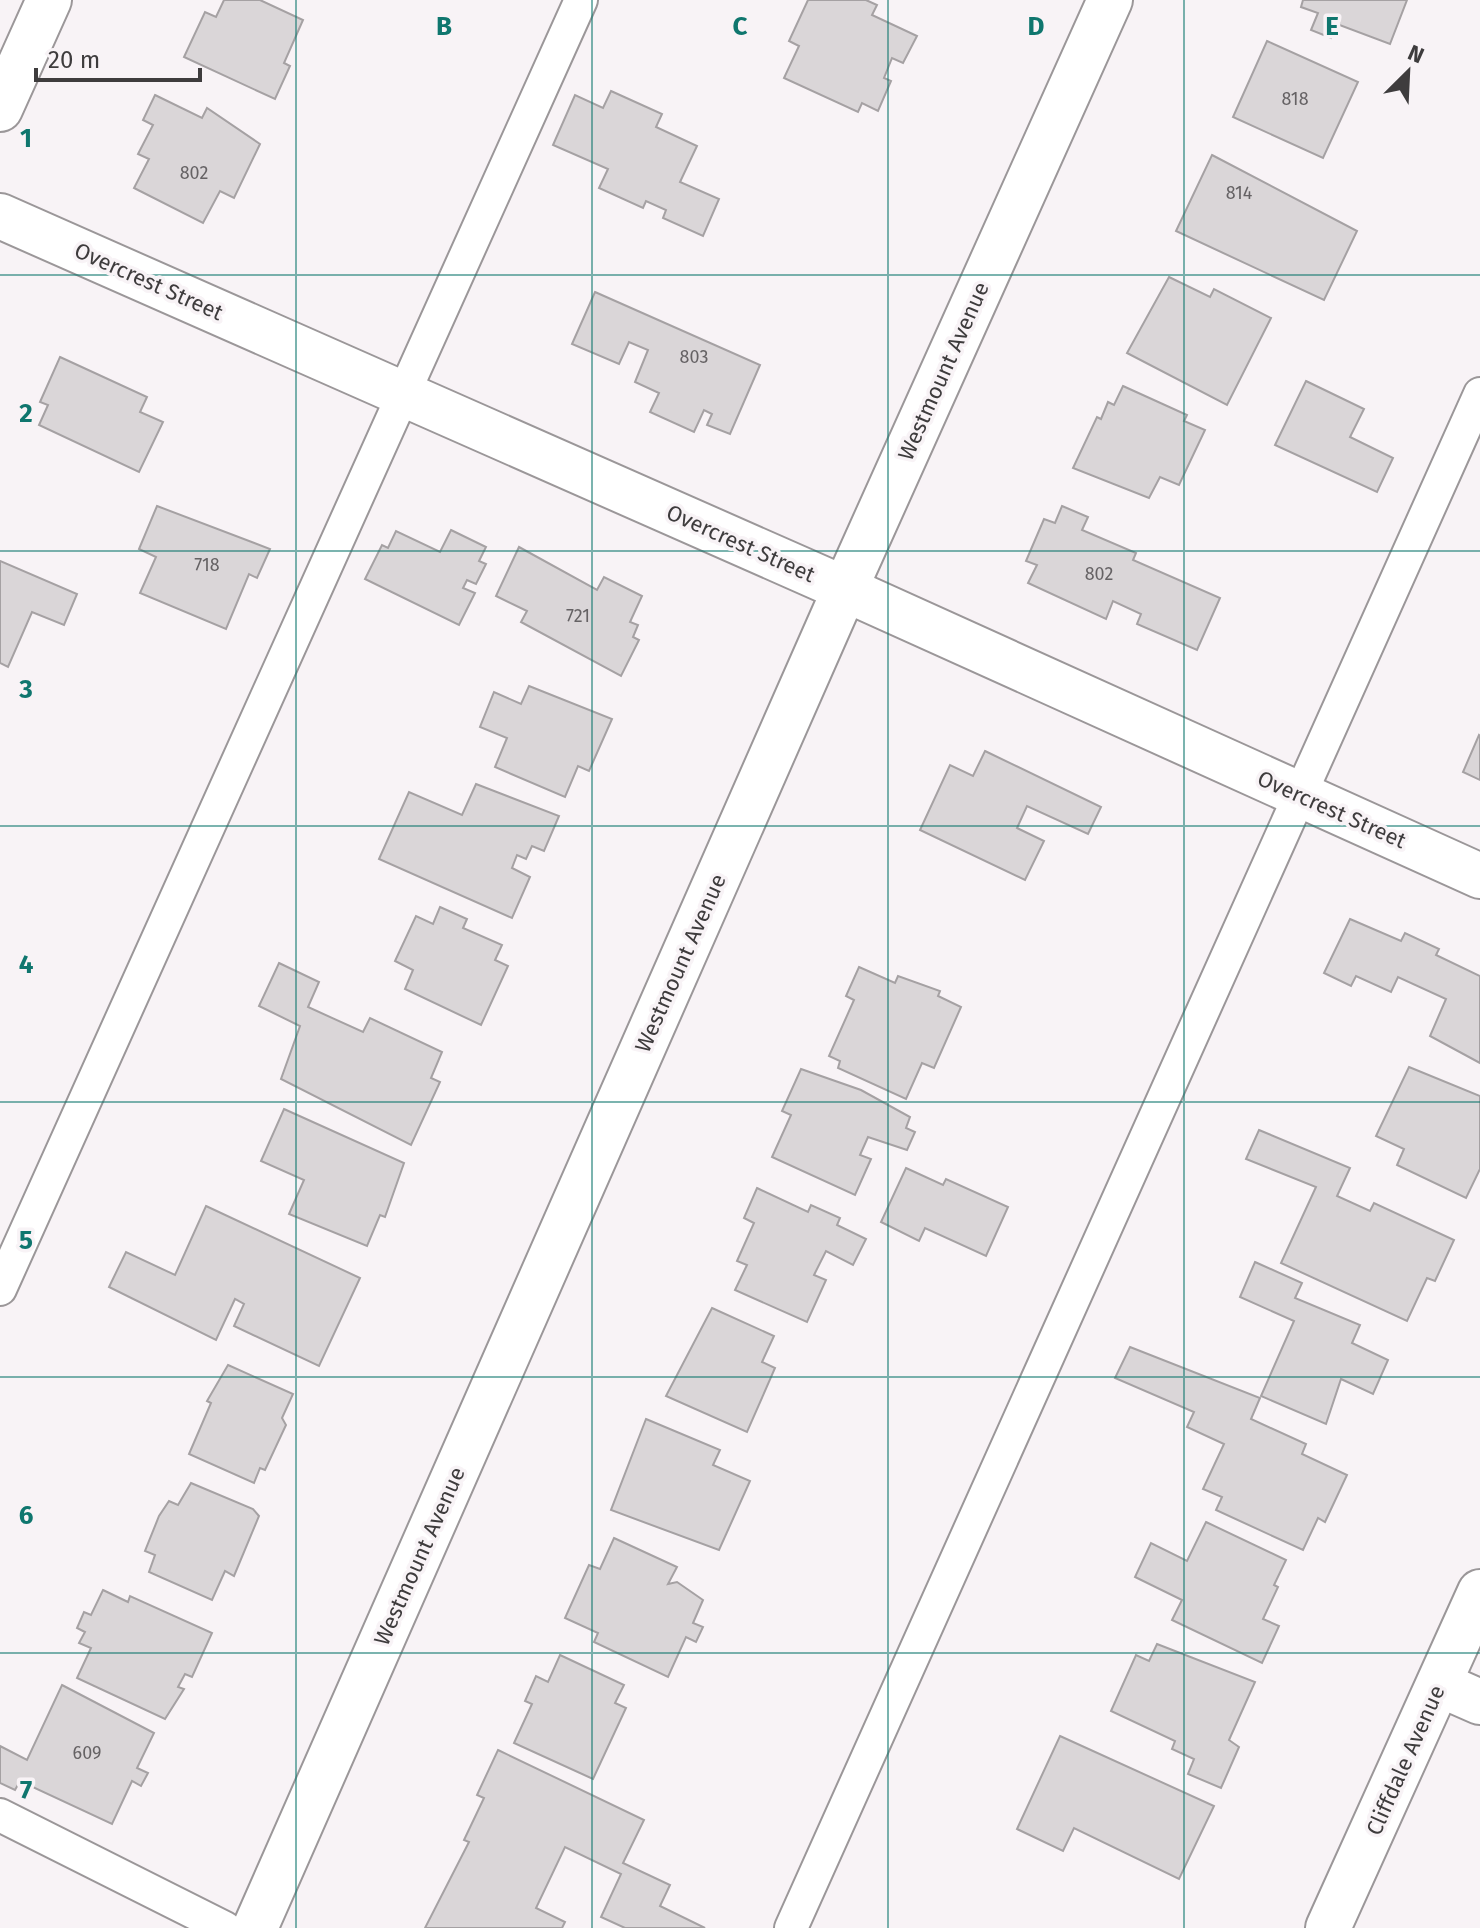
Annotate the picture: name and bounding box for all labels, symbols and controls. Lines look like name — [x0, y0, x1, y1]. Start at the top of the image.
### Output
text: B — [436, 11, 452, 42]
text: C — [733, 11, 748, 42]
text: D — [1028, 11, 1045, 42]
text: E — [1325, 11, 1339, 42]
scale bar — [36, 32, 200, 82]
north arrow — [1368, 32, 1448, 112]
text: N — [1404, 39, 1428, 69]
text: 20 m — [48, 46, 100, 74]
house number: 818 — [1281, 88, 1309, 110]
text: 1 — [20, 123, 32, 154]
house number: 802 — [180, 162, 208, 184]
house number: 814 — [1226, 182, 1253, 204]
street label: Overcrest Street — [70, 237, 227, 326]
street label: Westmount Avenue — [892, 278, 995, 465]
house number: 803 — [680, 346, 708, 368]
text: 2 — [19, 398, 33, 429]
street label: Overcrest Street — [662, 499, 819, 588]
house number: 718 — [194, 554, 220, 576]
house number: 802 — [1085, 563, 1113, 585]
house number: 721 — [566, 605, 590, 627]
text: 3 — [18, 674, 33, 705]
street label: Overcrest Street — [1253, 765, 1410, 854]
street label: Westmount Avenue — [629, 870, 732, 1057]
text: 4 — [19, 949, 34, 980]
text: 5 — [19, 1225, 33, 1256]
street label: Westmount Avenue — [368, 1463, 471, 1650]
text: 6 — [19, 1500, 34, 1531]
street label: Cliffdale Avenue — [1360, 1681, 1451, 1839]
house number: 609 — [73, 1742, 101, 1764]
text: 7 — [20, 1775, 32, 1806]

